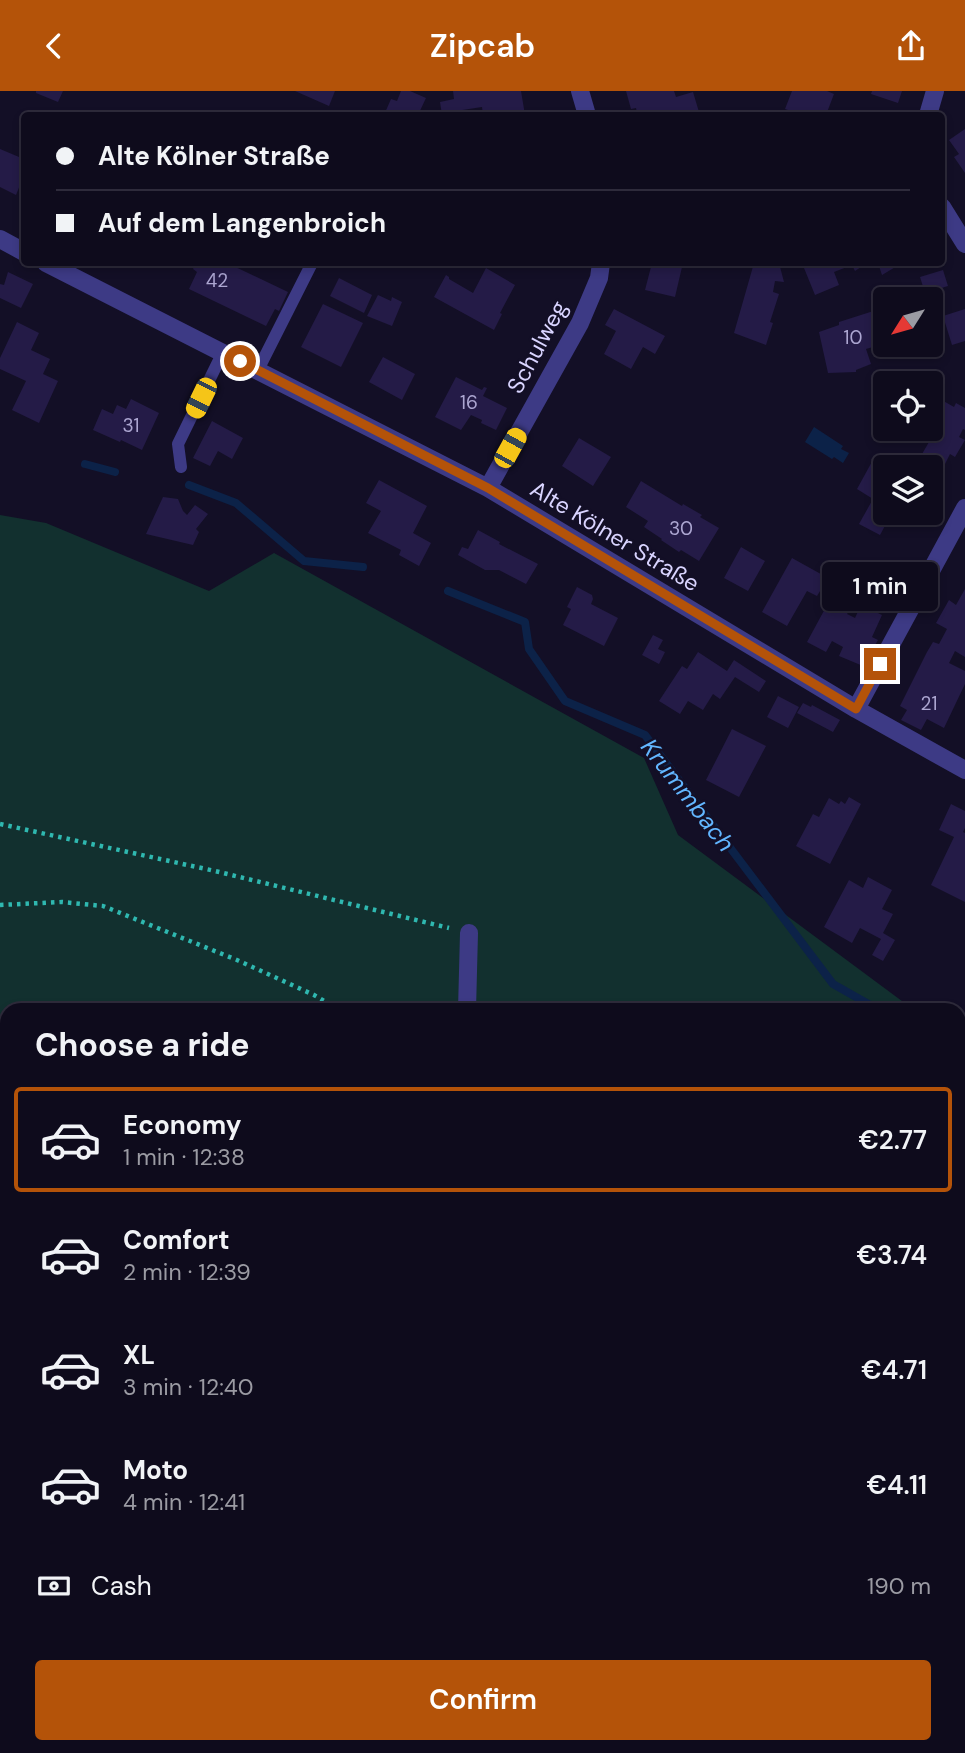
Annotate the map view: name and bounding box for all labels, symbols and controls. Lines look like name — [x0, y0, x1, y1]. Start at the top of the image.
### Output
text: Zipcab — [430, 25, 535, 67]
icon: back — [35, 27, 73, 65]
icon: share — [892, 27, 930, 65]
text: Alte Kölner Straße — [98, 139, 330, 173]
text: Auf dem Langenbroich — [98, 206, 386, 240]
house number: 42 — [206, 268, 228, 293]
north arrow — [873, 287, 943, 357]
map controls — [873, 287, 943, 525]
street label: Schulweg — [500, 295, 574, 399]
house number: 10 — [844, 325, 862, 350]
route start — [224, 345, 256, 377]
button: locate — [873, 371, 943, 441]
car — [183, 375, 220, 421]
house number: 16 — [460, 390, 478, 415]
house number: 31 — [123, 413, 139, 438]
car — [491, 425, 530, 471]
button: layers — [873, 455, 943, 525]
street label: Alte Kölner Straße — [525, 474, 705, 598]
house number: 30 — [669, 516, 693, 541]
callout: 1 min — [822, 563, 938, 611]
text: 1 min — [853, 571, 907, 601]
route end — [864, 648, 896, 680]
house number: 21 — [921, 691, 937, 716]
water label: Krummbach — [634, 732, 742, 858]
text: Choose a ride — [35, 1024, 250, 1066]
icon: car — [39, 1108, 102, 1171]
text: Economy — [123, 1108, 241, 1142]
text: €2.77 — [858, 1123, 927, 1157]
text: 1 min · 12:38 — [123, 1142, 245, 1172]
icon: car — [39, 1223, 102, 1286]
text: Comfort — [123, 1223, 229, 1257]
text: €3.74 — [857, 1238, 927, 1272]
text: 2 min · 12:39 — [123, 1257, 251, 1287]
icon: car — [39, 1338, 102, 1401]
text: XL — [123, 1338, 155, 1372]
text: €4.71 — [861, 1353, 927, 1387]
text: 3 min · 12:40 — [123, 1372, 253, 1402]
icon: car — [39, 1453, 102, 1516]
text: Moto — [123, 1453, 188, 1487]
text: €4.11 — [867, 1468, 927, 1502]
text: 4 min · 12:41 — [123, 1487, 245, 1517]
icon: cash — [35, 1567, 73, 1605]
text: Cash — [91, 1569, 152, 1603]
text: 190 m — [867, 1571, 931, 1601]
button: Confirm — [35, 1660, 931, 1740]

